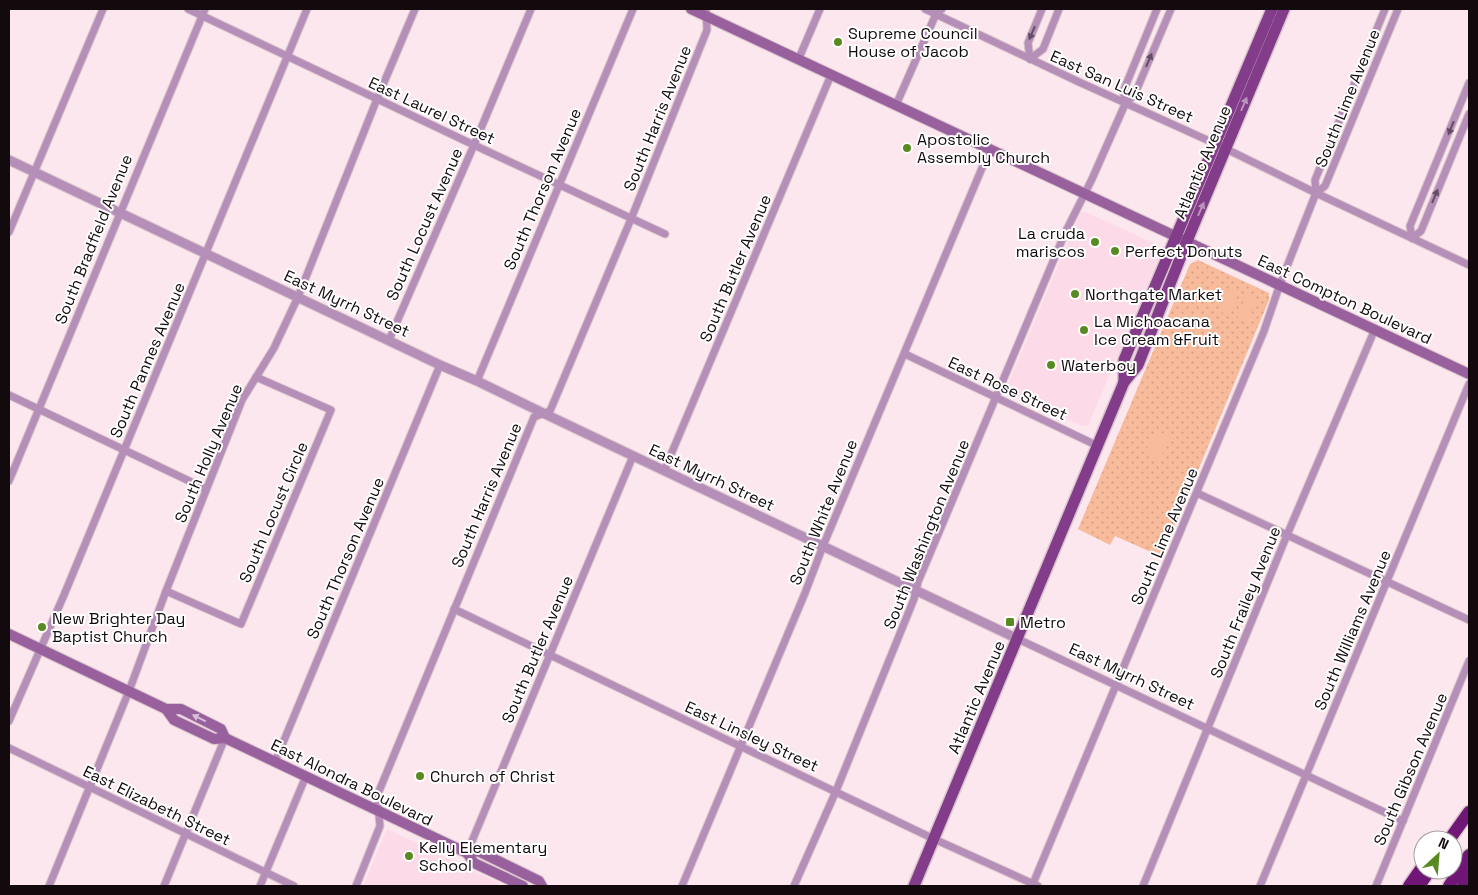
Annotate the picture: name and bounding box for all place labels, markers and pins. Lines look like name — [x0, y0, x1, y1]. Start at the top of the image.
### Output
place label: Supreme Council House of Jacob — [848, 23, 978, 62]
marker: Supreme Council House of Jacob — [832, 36, 844, 48]
place label: Apostolic Assembly Church — [917, 129, 1050, 168]
marker: Apostolic Assembly Church — [901, 142, 913, 154]
place label: La cruda mariscos — [1016, 223, 1085, 262]
marker: La cruda mariscos — [1089, 236, 1101, 248]
place label: Perfect Donuts — [1125, 241, 1243, 262]
marker: Perfect Donuts — [1109, 245, 1121, 257]
place label: Northgate Market — [1085, 284, 1222, 305]
marker: Northgate Market — [1069, 288, 1081, 300]
place label: La Michoacana Ice Cream &Fruit — [1094, 311, 1219, 350]
marker: La Michoacana Ice Cream &Fruit — [1078, 324, 1090, 336]
place label: Waterboy — [1061, 355, 1136, 376]
marker: Waterboy — [1045, 359, 1057, 371]
place label: New Brighter Day Baptist Church — [52, 608, 185, 647]
place label: Metro — [1020, 612, 1066, 633]
marker: Metro — [1004, 616, 1016, 628]
marker: New Brighter Day Baptist Church — [36, 621, 48, 633]
place label: Church of Christ — [430, 766, 555, 787]
marker: Church of Christ — [414, 770, 426, 782]
place label: Kelly Elementary School — [419, 837, 547, 876]
marker: Kelly Elementary School — [403, 850, 415, 862]

